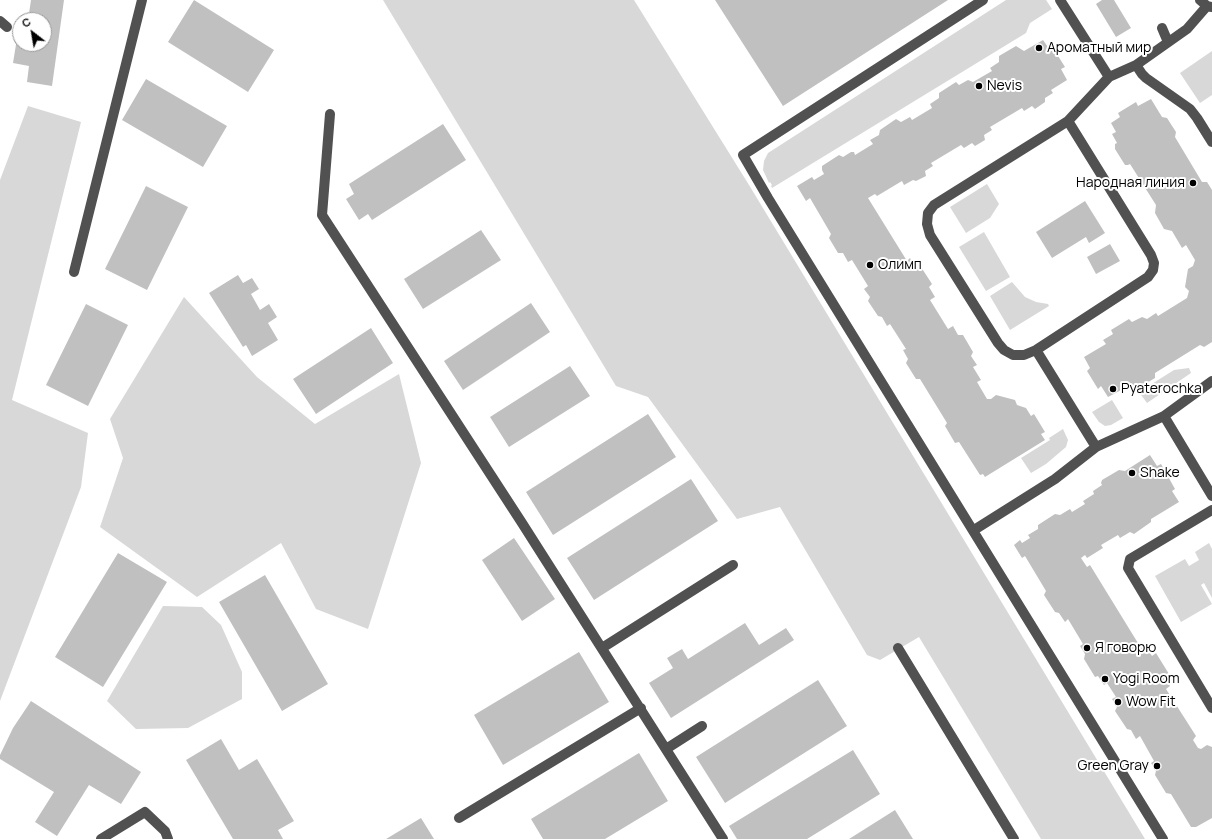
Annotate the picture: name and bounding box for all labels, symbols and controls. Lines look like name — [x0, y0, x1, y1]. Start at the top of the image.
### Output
north arrow — [12, 12, 52, 52]
text: С — [19, 14, 33, 31]
place label: Ароматный мир — [1047, 40, 1151, 56]
marker: Ароматный мир — [1034, 43, 1044, 53]
place label: Nevis — [987, 78, 1022, 94]
marker: Nevis — [974, 81, 984, 91]
place label: Народная линия — [1076, 175, 1185, 191]
marker: Народная линия — [1188, 178, 1198, 188]
place label: Олимп — [878, 257, 922, 273]
marker: Олимп — [865, 260, 875, 270]
place label: Pyaterochka — [1121, 381, 1202, 397]
marker: Pyaterochka — [1108, 384, 1118, 394]
place label: Shake — [1140, 465, 1180, 481]
marker: Shake — [1127, 468, 1137, 478]
place label: Я говорю — [1095, 640, 1156, 656]
marker: Я говорю — [1082, 643, 1092, 653]
place label: Yogi Room — [1113, 671, 1180, 687]
marker: Yogi Room — [1100, 674, 1110, 684]
place label: Wow Fit — [1126, 694, 1176, 710]
marker: Wow Fit — [1113, 697, 1123, 707]
place label: Green Gray — [1078, 758, 1149, 774]
marker: Green Gray — [1152, 761, 1162, 771]

